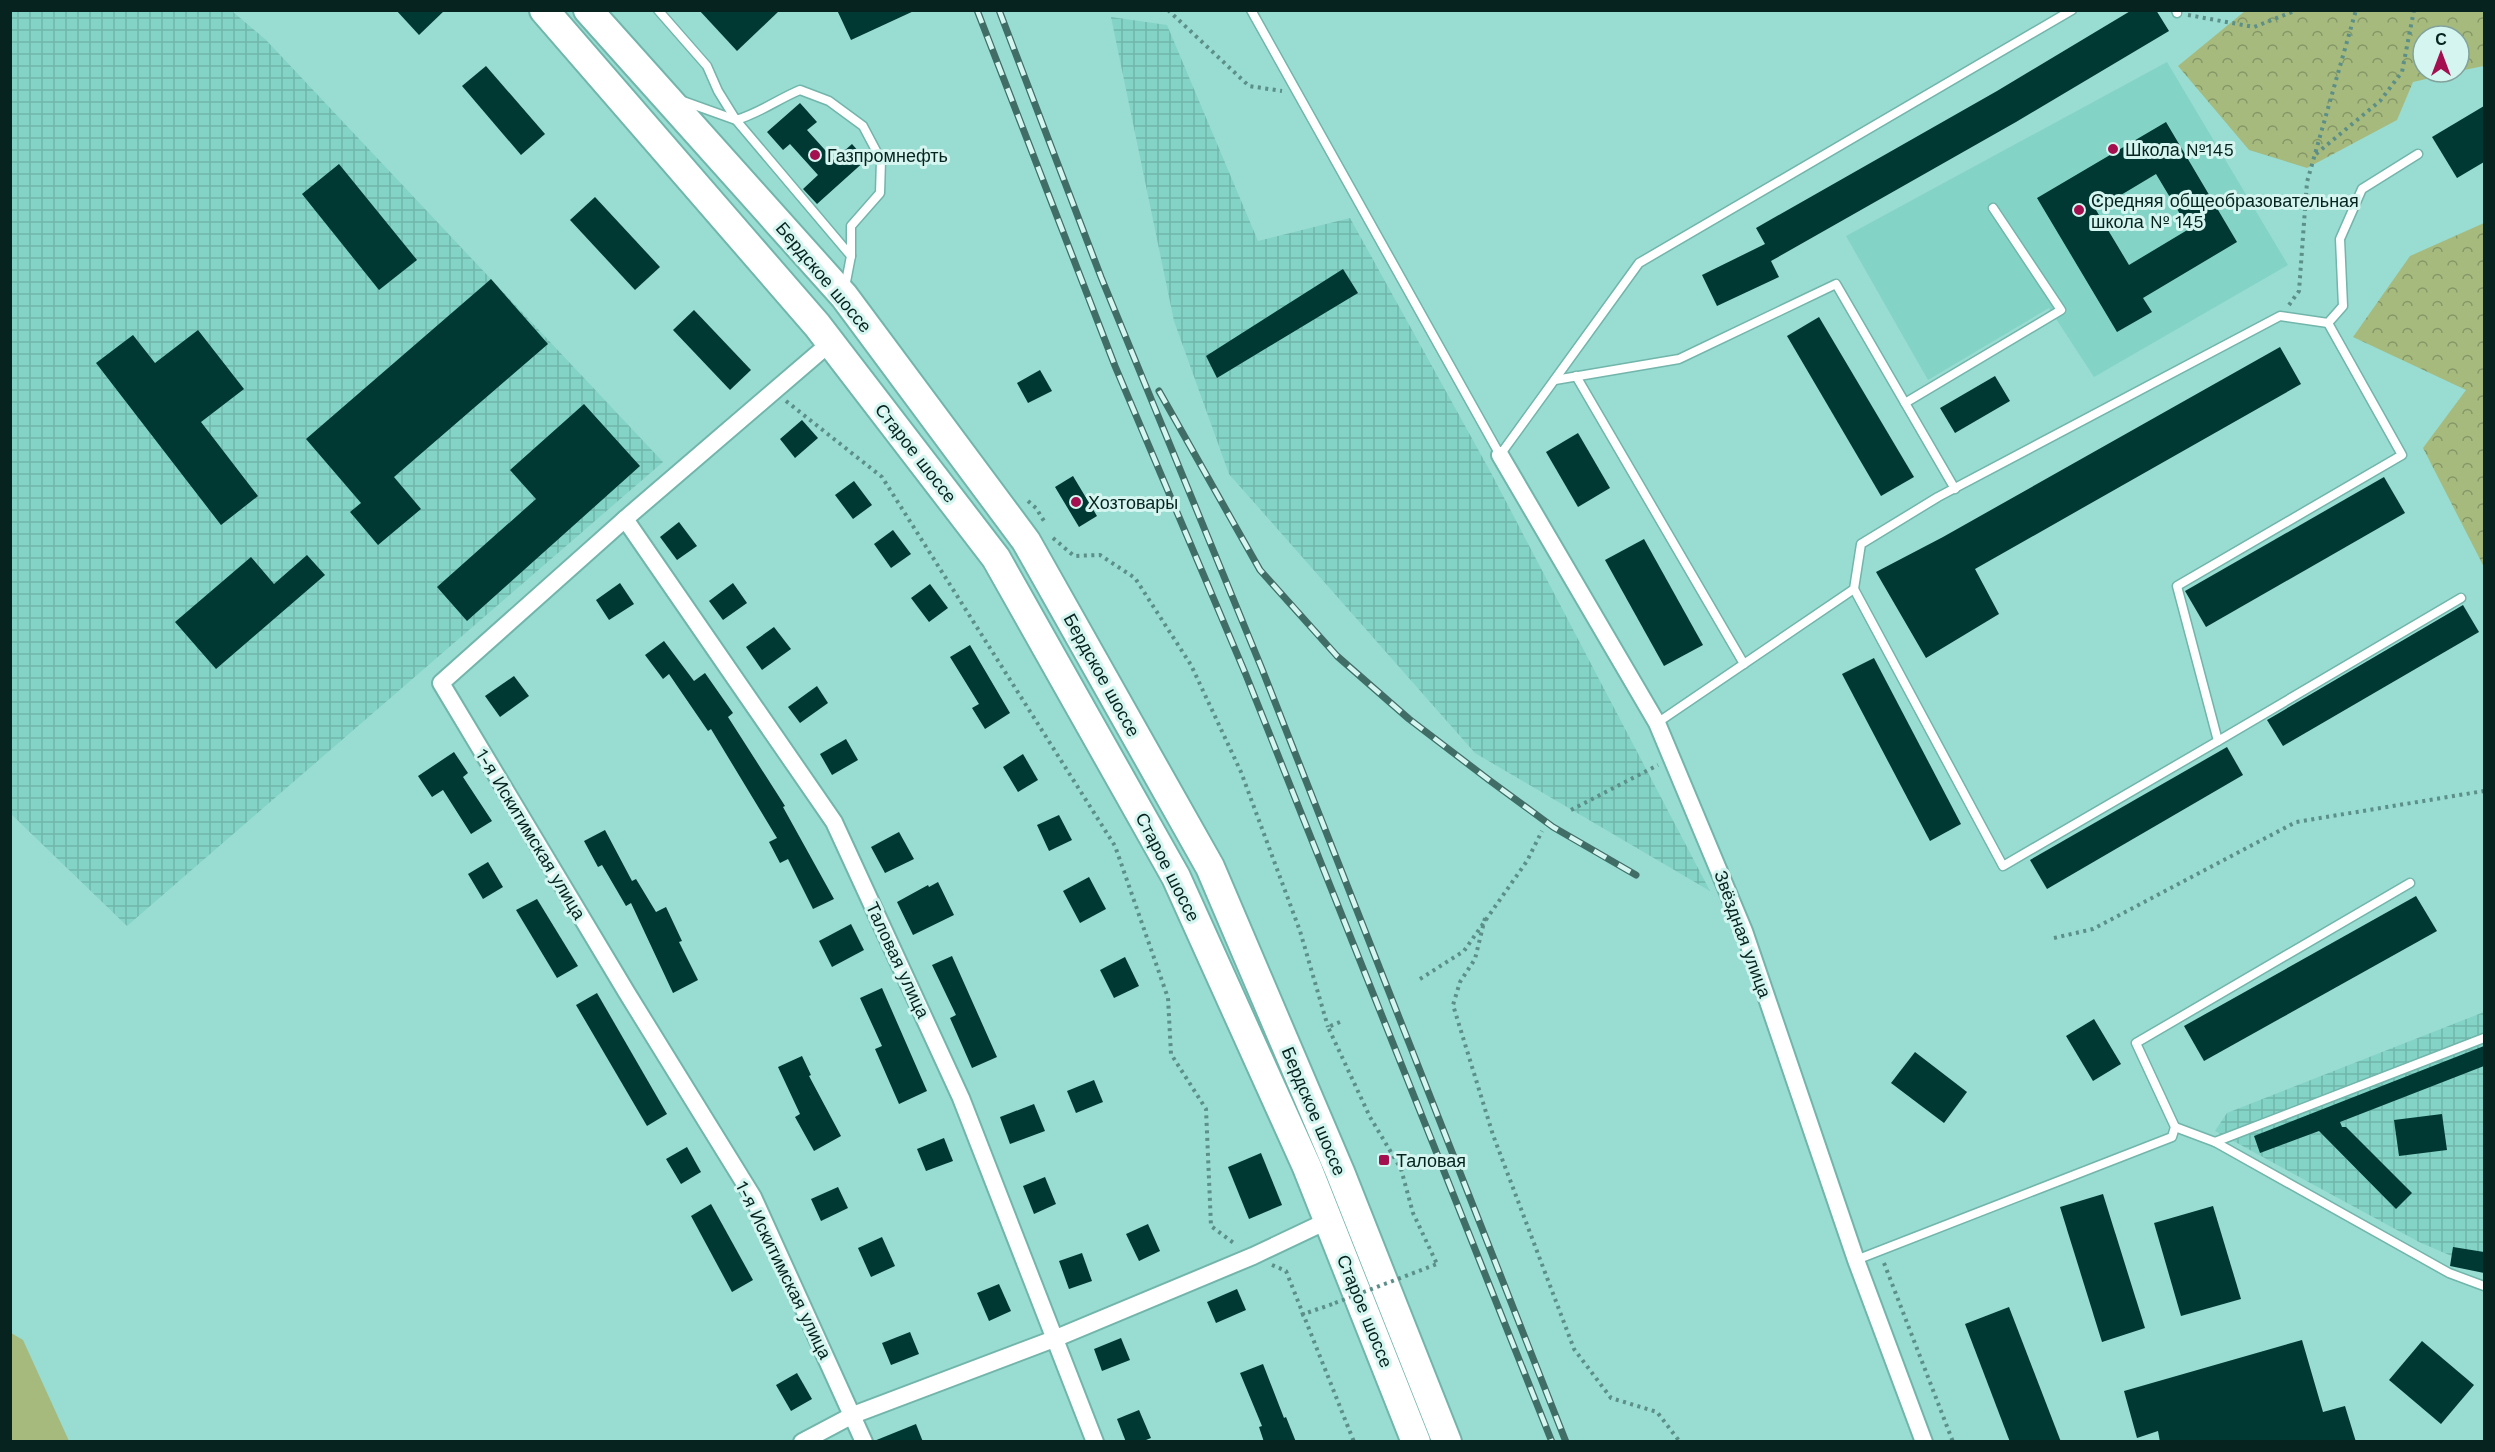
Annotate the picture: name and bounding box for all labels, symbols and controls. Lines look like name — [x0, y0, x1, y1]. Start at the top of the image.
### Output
north arrow — [2411, 24, 2471, 84]
text: С — [2435, 30, 2447, 49]
place label: Школа №145 — [2125, 139, 2234, 160]
marker: Школа №145 — [2106, 142, 2120, 156]
place label: Газпромнефть — [827, 145, 948, 166]
marker: Газпромнефть — [808, 148, 822, 162]
place label: Средняя общеобразовательная школа № 145 — [2091, 190, 2359, 232]
marker: Средняя общеобразовательная школа № 145 — [2072, 203, 2086, 217]
street label: Бердское шоссе — [772, 218, 876, 336]
street label: Старое шоссе — [871, 399, 961, 507]
place label: Хозтовары — [1088, 492, 1178, 513]
marker: Хозтовары — [1069, 495, 1083, 509]
street label: Бердское шоссе — [1059, 610, 1145, 740]
street label: 1-я Искитимская улица — [472, 745, 591, 924]
street label: Старое шоссе — [1131, 809, 1205, 925]
street label: Звёздная улица — [1710, 867, 1776, 1002]
street label: Таловая улица — [862, 899, 934, 1022]
street label: Бердское шоссе — [1277, 1044, 1351, 1178]
place label: Таловая — [1396, 1150, 1466, 1171]
marker: Таловая — [1377, 1153, 1391, 1167]
street label: 1-я Искитимская улица — [732, 1178, 837, 1363]
street label: Старое шоссе — [1333, 1252, 1397, 1370]

